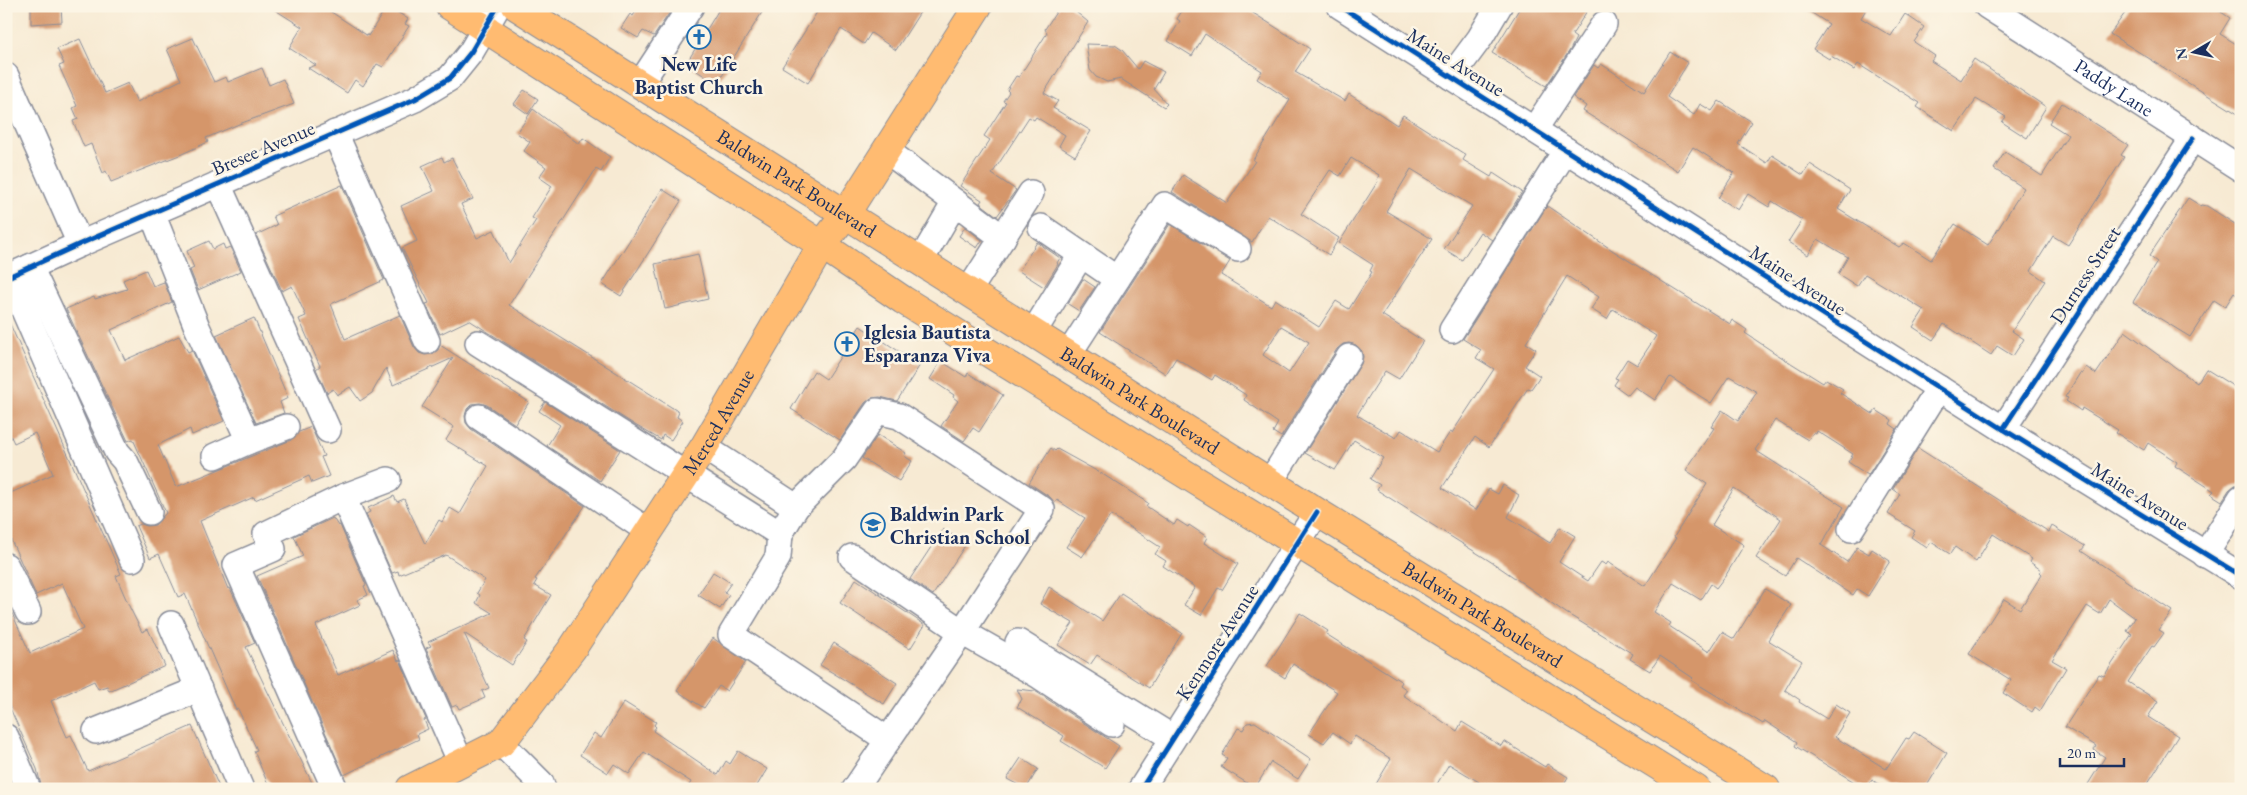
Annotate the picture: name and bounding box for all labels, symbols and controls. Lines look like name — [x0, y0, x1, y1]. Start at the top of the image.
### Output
street label: Maine Avenue — [1402, 22, 1510, 102]
church icon: New Life Baptist Church — [686, 24, 712, 50]
north arrow — [2170, 28, 2220, 78]
text: N — [2171, 46, 2191, 61]
place label: New Life Baptist Church — [635, 51, 763, 100]
street label: Paddy Lane — [2070, 53, 2159, 123]
street label: Bresee Avenue — [208, 115, 319, 181]
street label: Baldwin Park Boulevard — [712, 123, 882, 244]
street label: Durness Street — [2044, 221, 2127, 329]
street label: Maine Avenue — [1745, 239, 1851, 321]
place label: Iglesia Bautista Esparanza Viva — [864, 319, 991, 368]
church icon: Iglesia Bautista Esparanza Viva — [834, 331, 860, 357]
street label: Baldwin Park Boulevard — [1055, 340, 1225, 461]
street label: Merced Avenue — [676, 364, 760, 480]
street label: Maine Avenue — [2086, 456, 2194, 536]
place label: Baldwin Park Christian School — [890, 501, 1030, 550]
school or university icon: Baldwin Park Christian School — [860, 512, 886, 538]
street label: Baldwin Park Boulevard — [1397, 555, 1568, 674]
street label: Kenmore Avenue — [1170, 579, 1264, 705]
scale bar — [2060, 735, 2123, 767]
text: 20 m — [2067, 743, 2096, 762]

